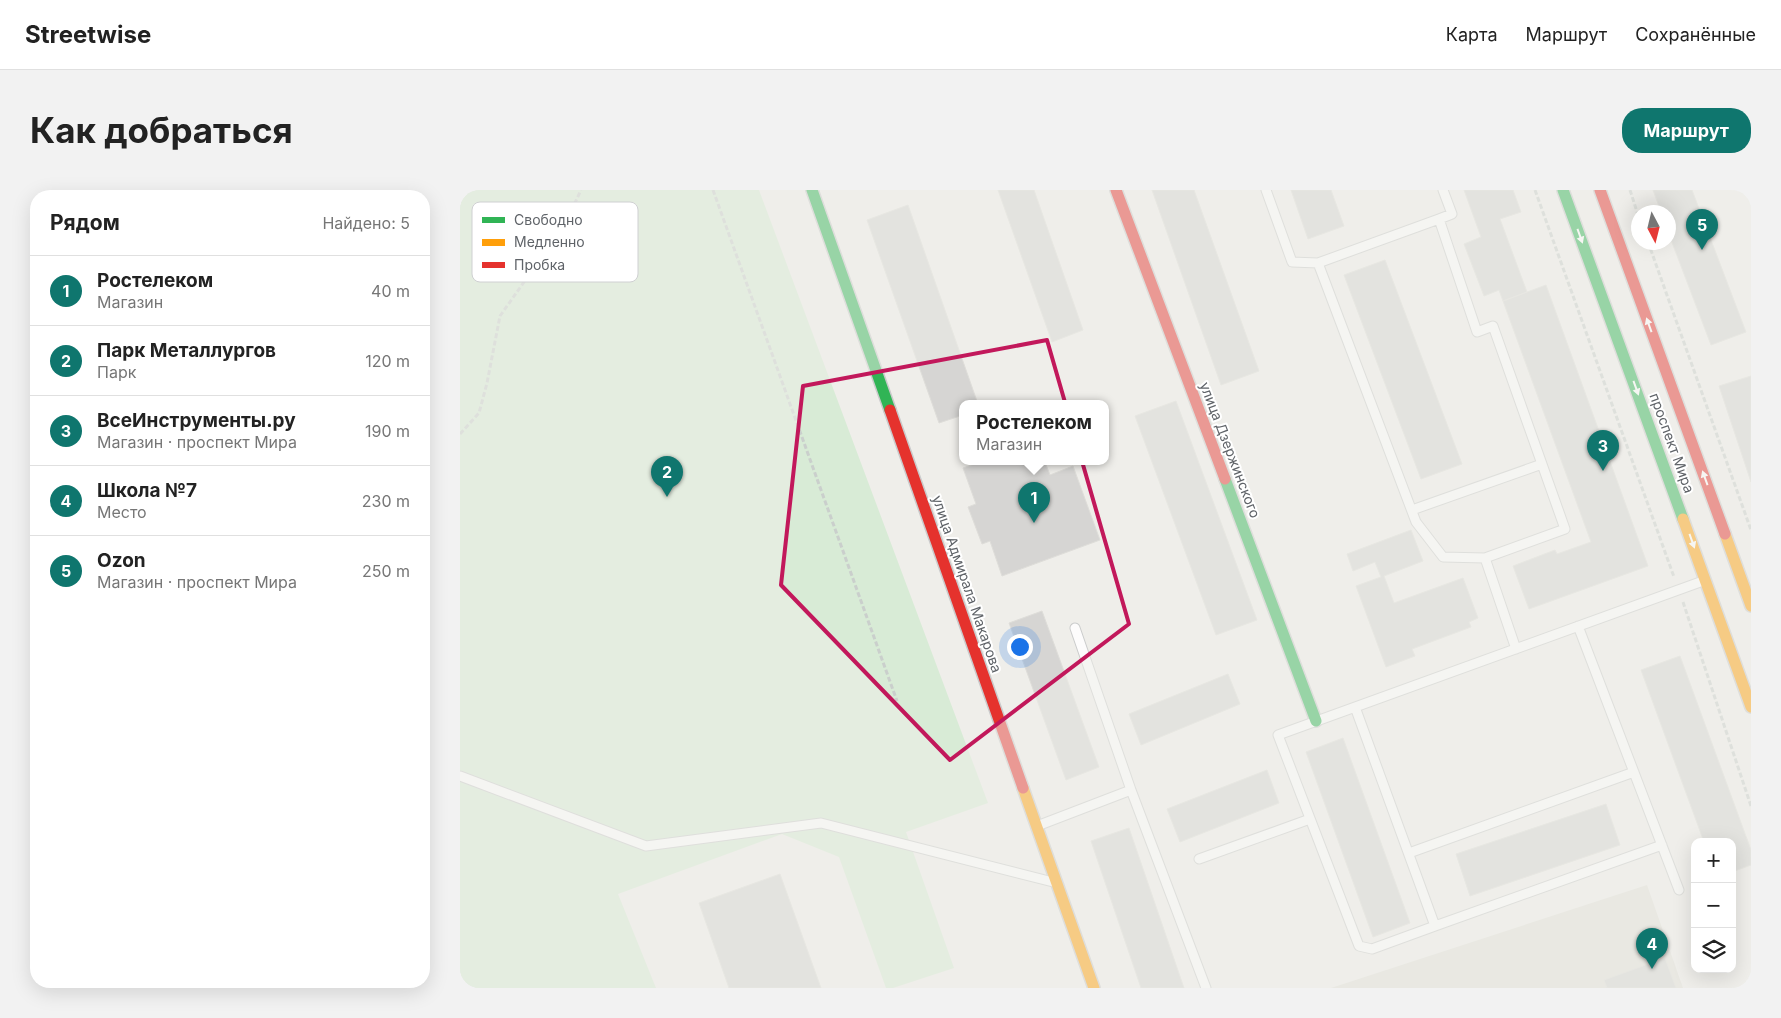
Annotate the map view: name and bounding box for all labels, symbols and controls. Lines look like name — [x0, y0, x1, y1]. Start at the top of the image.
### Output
text: Streetwise — [25, 20, 151, 49]
text: Карта — [1446, 24, 1498, 45]
text: Маршрут — [1526, 24, 1607, 45]
text: Сохранённые — [1635, 24, 1756, 45]
button: Маршрут — [1622, 108, 1751, 153]
text: Как добраться — [30, 109, 293, 151]
legend — [472, 202, 638, 282]
north arrow — [1631, 205, 1676, 250]
pin: 5 — [1686, 209, 1718, 250]
text: Рядом — [50, 210, 120, 235]
text: Свободно — [514, 211, 583, 228]
text: Найдено: 5 — [322, 213, 410, 233]
one-way arrow — [1576, 229, 1584, 244]
text: Медленно — [514, 233, 585, 250]
text: Пробка — [514, 256, 565, 273]
text: Ростелеком — [97, 269, 213, 292]
text: 1 — [63, 281, 69, 301]
text: 40 m — [371, 281, 410, 301]
text: Магазин — [97, 292, 163, 312]
one-way arrow — [1645, 318, 1652, 333]
text: Парк Металлургов — [97, 339, 276, 362]
text: 2 — [61, 351, 71, 371]
text: 120 m — [365, 351, 410, 371]
text: Парк — [97, 362, 136, 382]
street label: улица Дзержинского — [1197, 379, 1264, 520]
one-way arrow — [1633, 381, 1640, 396]
street label: проспект Мира — [1647, 391, 1698, 495]
popup — [959, 400, 1109, 465]
text: ВсеИнструменты.ру — [97, 409, 296, 432]
text: Ростелеком — [976, 411, 1092, 434]
text: 3 — [61, 421, 71, 441]
text: 190 m — [365, 421, 410, 441]
pin: 3 — [1587, 430, 1619, 471]
text: Магазин · проспект Мира — [97, 432, 297, 452]
text: Магазин — [976, 434, 1042, 454]
pin: 2 — [651, 456, 683, 497]
one-way arrow — [1701, 471, 1708, 486]
text: Школа №7 — [97, 479, 197, 502]
pin: 1 — [1018, 482, 1050, 523]
text: 4 — [61, 491, 71, 511]
text: 230 m — [362, 491, 410, 511]
street label: улица Адмирала Макарова — [929, 493, 1006, 675]
text: Место — [97, 502, 147, 522]
one-way arrow — [1688, 534, 1696, 549]
text: Ozon — [97, 549, 146, 572]
text: 5 — [61, 561, 71, 581]
text: 250 m — [362, 561, 410, 581]
text: Магазин · проспект Мира — [97, 572, 297, 592]
your location — [1007, 634, 1033, 660]
map controls — [1691, 838, 1736, 973]
button: + — [1691, 838, 1736, 883]
button: − — [1691, 883, 1736, 928]
pin: 4 — [1636, 928, 1668, 969]
button: layers — [1691, 928, 1736, 973]

